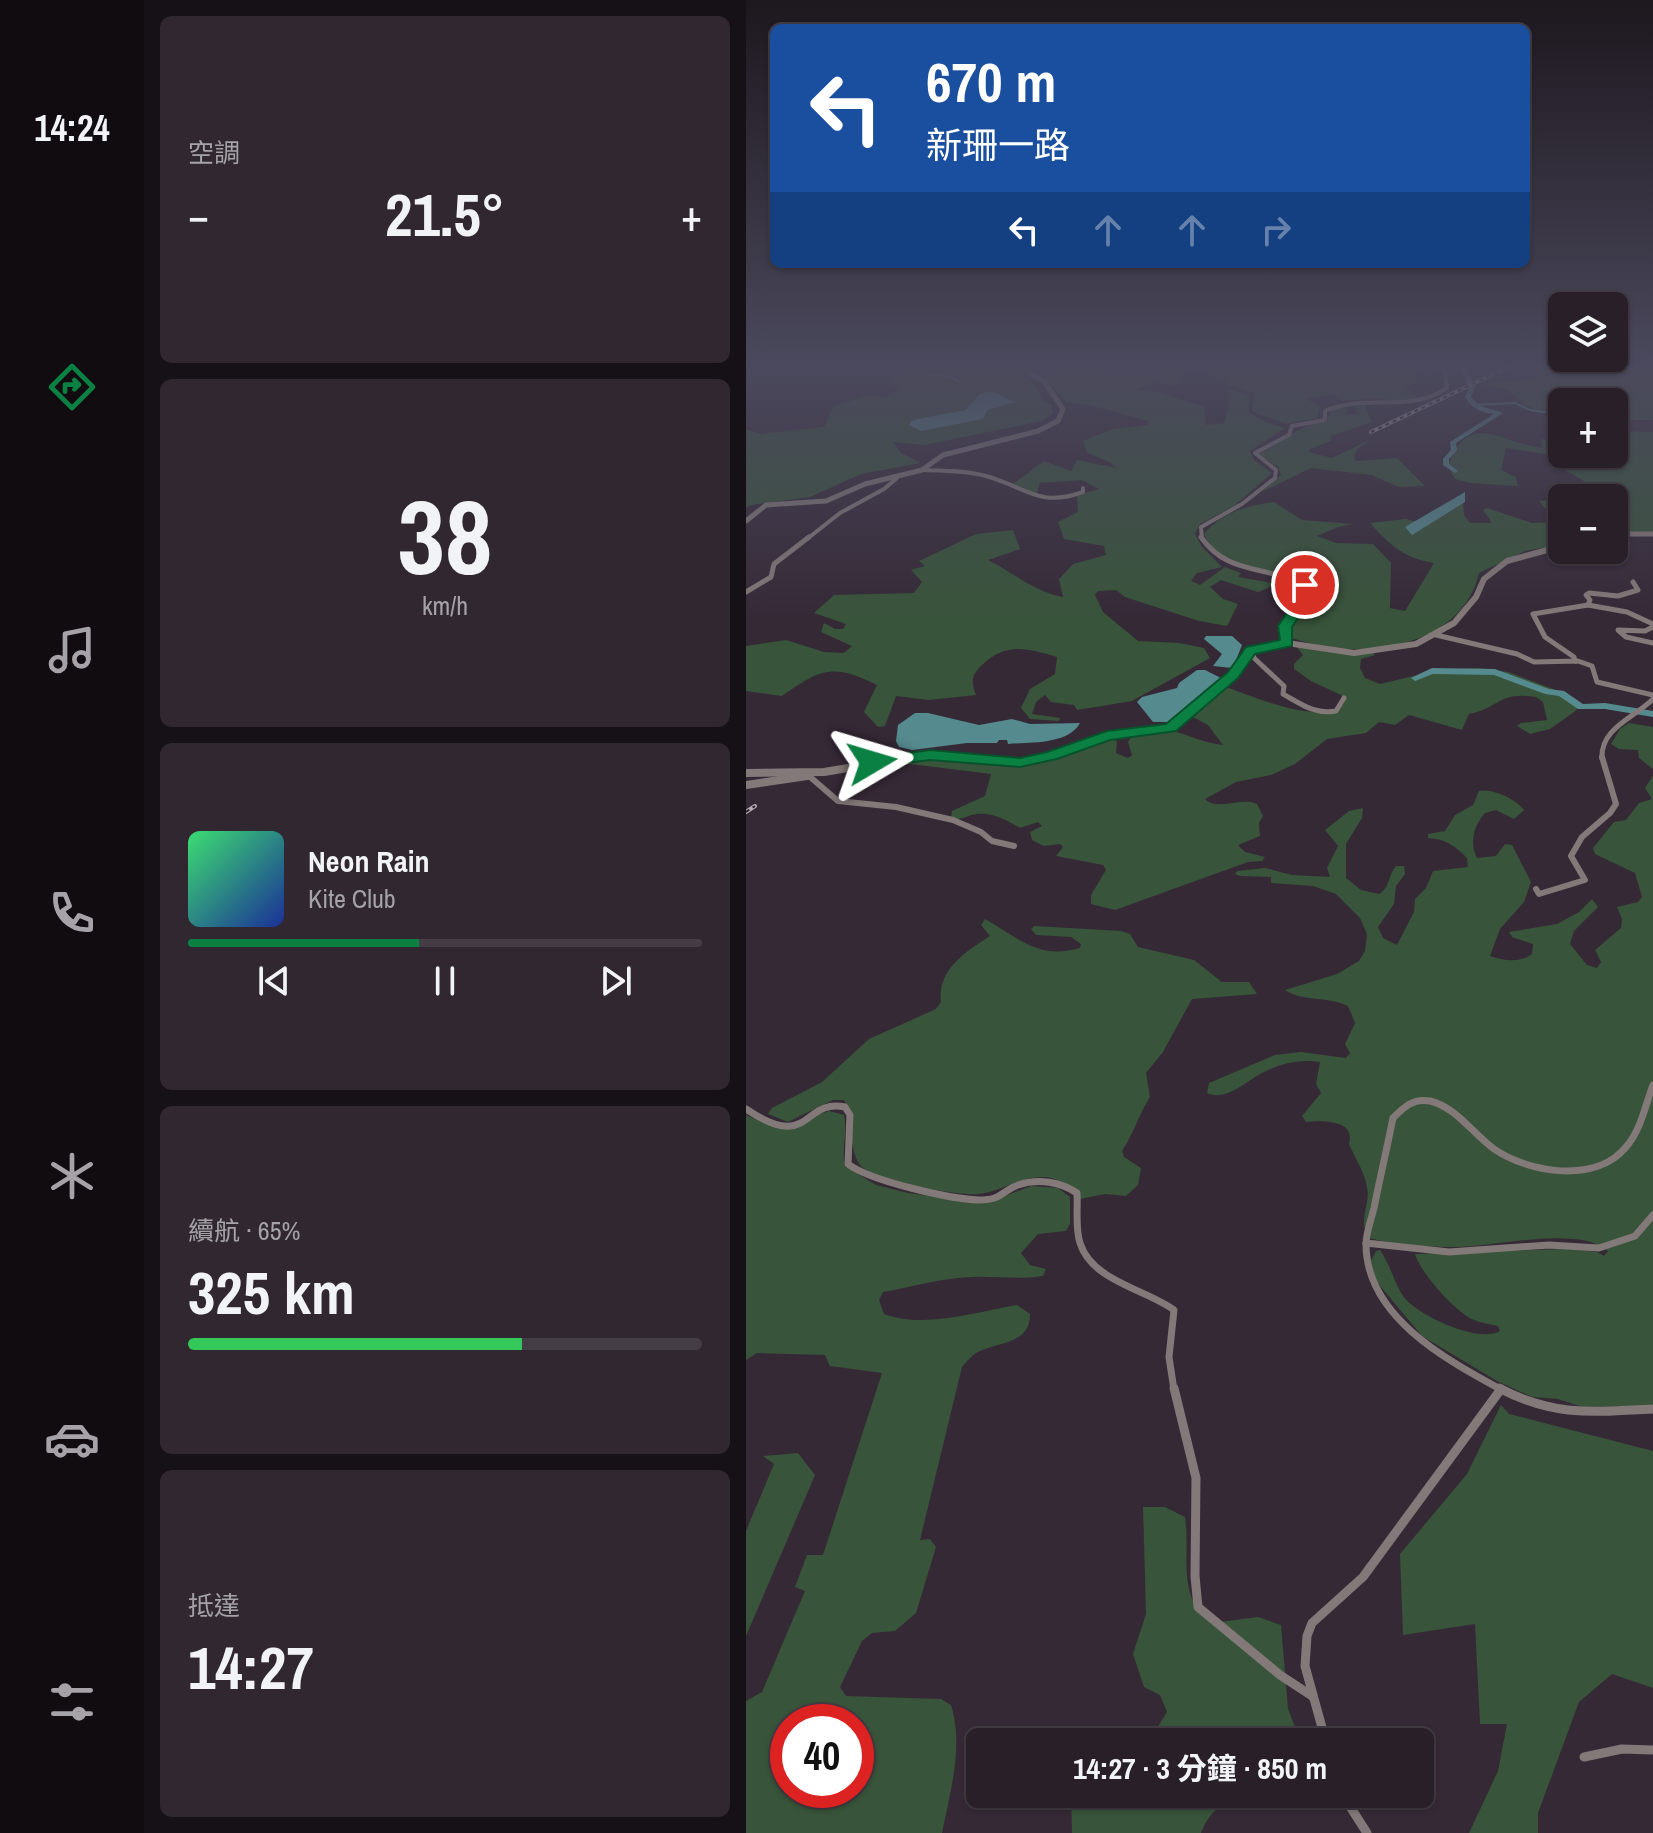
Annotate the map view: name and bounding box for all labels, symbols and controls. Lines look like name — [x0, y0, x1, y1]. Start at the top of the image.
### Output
text: 670 m — [926, 44, 1056, 119]
icon: left — [794, 56, 898, 160]
text: 14:24 — [34, 104, 110, 152]
text: 新珊一路 — [926, 121, 1070, 169]
text: 空調 — [188, 135, 240, 170]
text: 21.5° — [385, 174, 505, 255]
text: − — [188, 185, 209, 245]
text: + — [681, 185, 702, 245]
icon: left — [1002, 208, 1046, 252]
icon: ahead — [1086, 208, 1130, 252]
icon: ahead — [1170, 208, 1214, 252]
icon: right — [1254, 208, 1298, 252]
map controls — [1548, 292, 1628, 564]
button: layers — [1548, 292, 1628, 372]
icon: directions — [44, 359, 100, 415]
button: + — [1548, 388, 1628, 468]
text: 38 — [398, 466, 492, 606]
button: − — [1548, 484, 1628, 564]
pin — [1271, 551, 1339, 619]
icon: arrive — [1283, 563, 1327, 607]
text: km/h — [422, 588, 468, 623]
icon: music — [44, 622, 100, 678]
position arrow — [830, 720, 914, 804]
text: Neon Rain — [308, 841, 430, 881]
text: Kite Club — [308, 881, 396, 916]
icon: phone — [44, 885, 100, 941]
icon: previous — [252, 959, 296, 1003]
icon: pause — [423, 959, 467, 1003]
icon: next — [594, 959, 638, 1003]
icon: climate — [44, 1148, 100, 1204]
text: 續航 · 65% — [188, 1213, 300, 1248]
text: 325 km — [188, 1252, 355, 1333]
icon: car — [44, 1411, 100, 1467]
text: 抵達 — [188, 1588, 240, 1623]
text: 14:27 — [188, 1627, 314, 1708]
icon: filters — [44, 1674, 100, 1730]
speed limit sign: 40 — [770, 1704, 874, 1808]
text: 14:27 · 3 分鐘 · 850 m — [1073, 1748, 1327, 1788]

